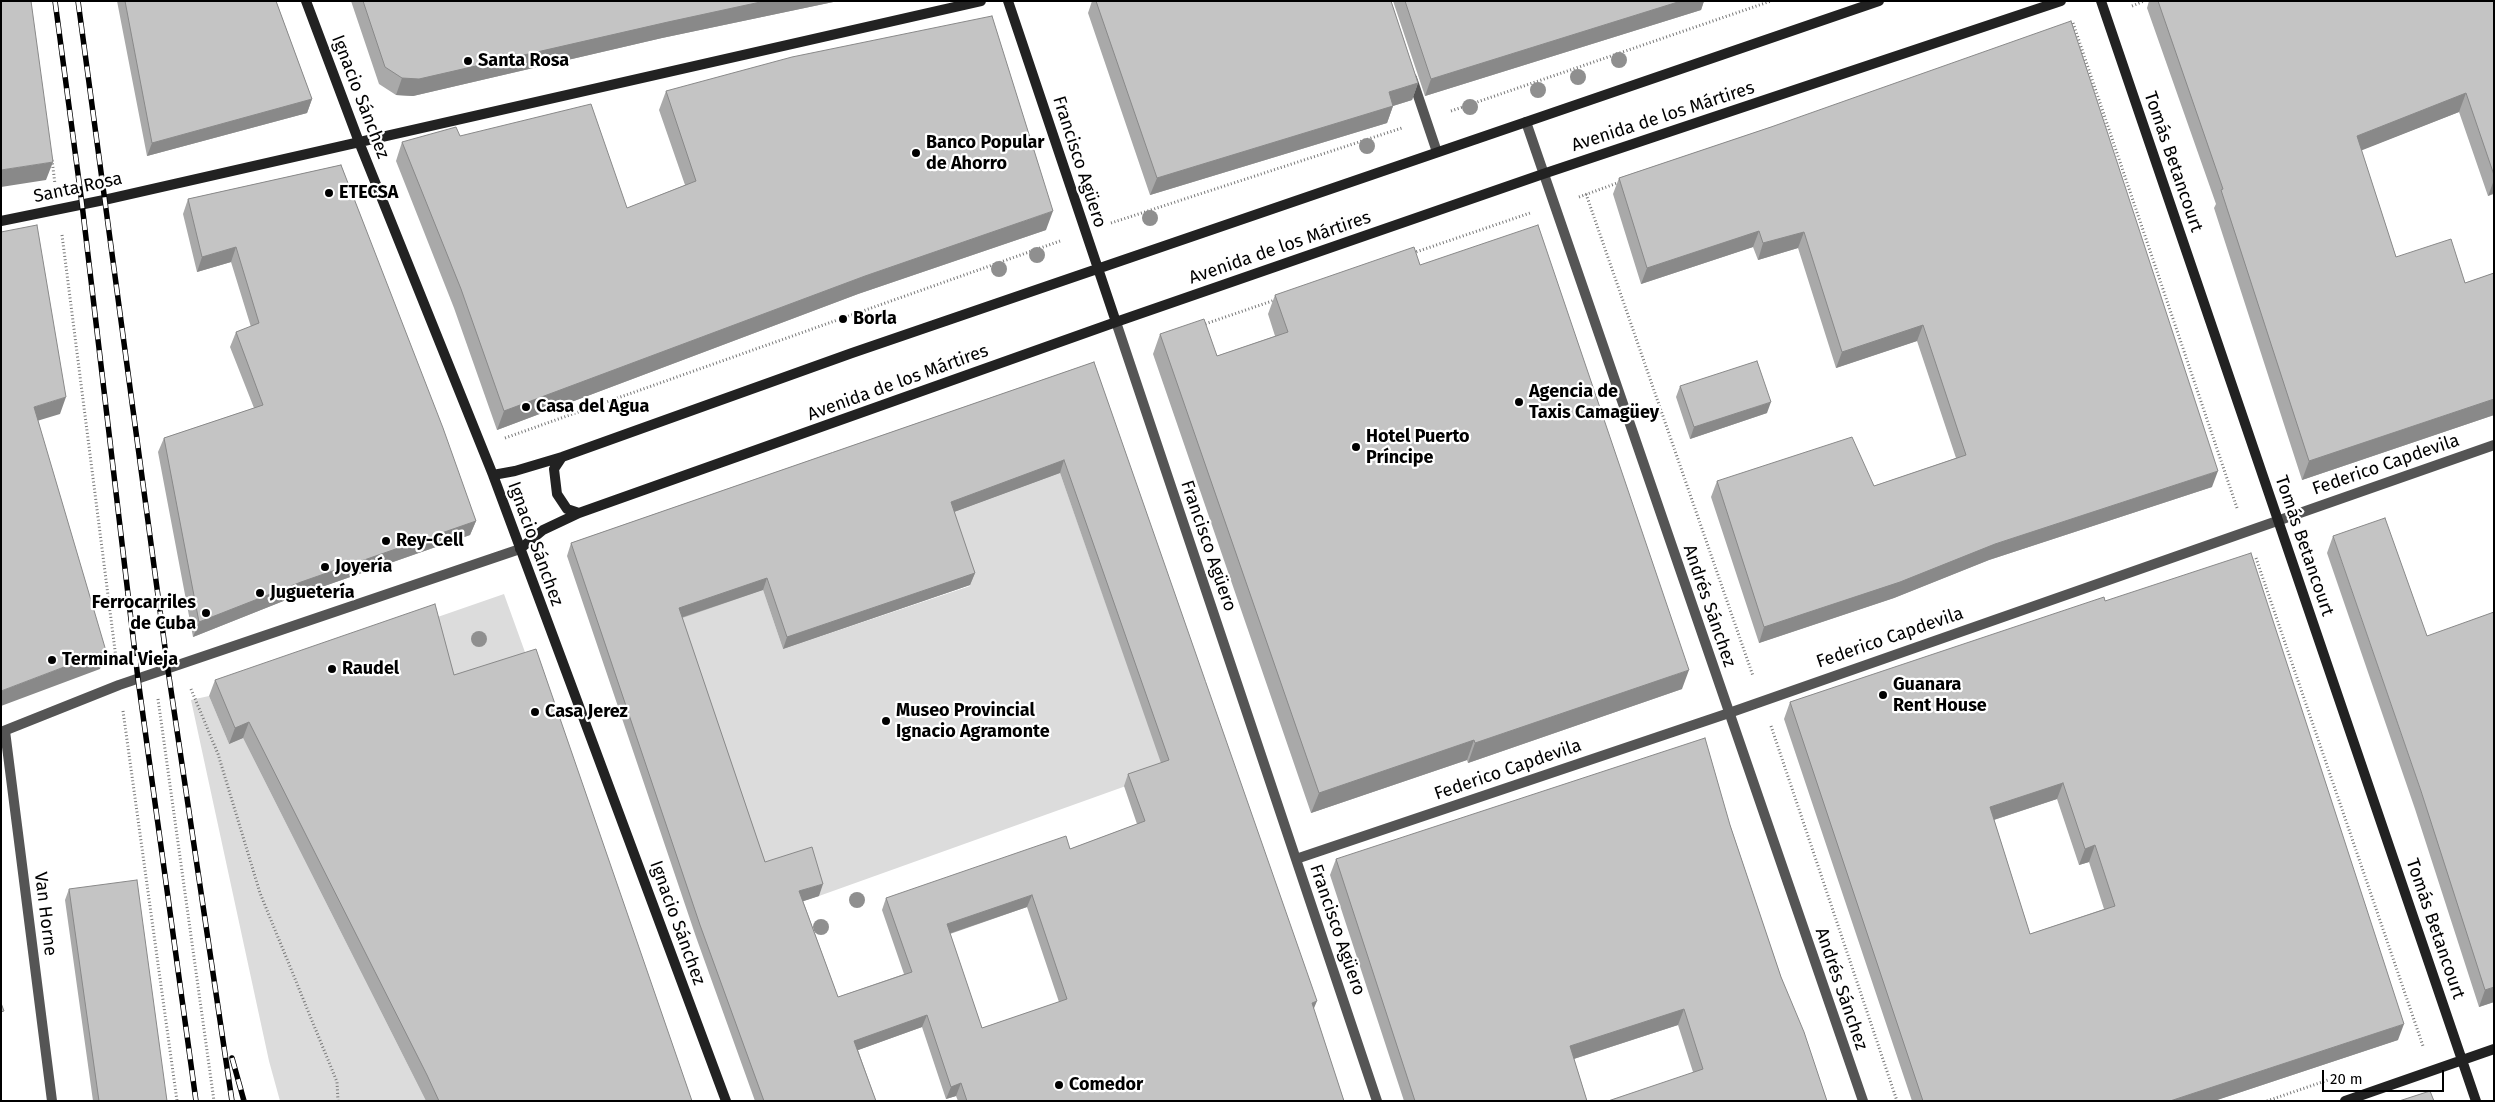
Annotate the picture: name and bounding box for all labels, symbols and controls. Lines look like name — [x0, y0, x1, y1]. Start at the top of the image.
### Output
street label: Ignacio Sánchez — [326, 32, 394, 162]
place label: Santa Rosa — [478, 50, 569, 72]
marker: Santa Rosa — [462, 55, 474, 67]
street label: Avenida de los Mártires — [1569, 77, 1757, 157]
street label: Tomás Betancourt — [2139, 89, 2207, 235]
street label: Francisco Agüero — [1048, 93, 1110, 231]
place label: Banco Popular de Ahorro — [926, 132, 1045, 174]
marker: Banco Popular de Ahorro — [910, 147, 922, 159]
street label: Santa Rosa — [32, 168, 124, 208]
place label: ETECSA — [339, 182, 398, 204]
marker: ETECSA — [323, 187, 335, 199]
street label: Avenida de los Mártires — [1186, 207, 1374, 289]
place label: Borla — [853, 308, 897, 330]
marker: Borla — [837, 313, 849, 325]
street label: Avenida de los Mártires — [805, 340, 991, 426]
place label: Agencia de Taxis Camagüey — [1529, 381, 1659, 424]
place label: Casa del Agua — [536, 396, 649, 418]
marker: Agencia de Taxis Camagüey — [1513, 396, 1525, 408]
marker: Casa del Agua — [520, 401, 532, 413]
place label: Hotel Puerto Príncipe — [1366, 426, 1470, 468]
street label: Federico Capdevila — [2310, 430, 2462, 500]
marker: Hotel Puerto Príncipe — [1350, 441, 1362, 453]
street label: Tomás Betancourt — [2270, 473, 2338, 619]
street label: Francisco Agüero — [1175, 478, 1241, 614]
street label: Ignacio Sánchez — [502, 479, 568, 609]
place label: Rey-Cell — [396, 530, 464, 552]
marker: Rey-Cell — [380, 535, 392, 547]
street label: Andrés Sánchez — [1678, 542, 1740, 670]
place label: Joyería — [335, 556, 392, 578]
marker: Joyería — [319, 561, 331, 573]
place label: Juguetería — [270, 582, 355, 604]
marker: Juguetería — [254, 587, 266, 599]
place label: Ferrocarriles de Cuba — [92, 592, 196, 634]
street label: Federico Capdevila — [1814, 603, 1966, 673]
marker: Ferrocarriles de Cuba — [200, 607, 212, 619]
place label: Terminal Vieja — [62, 649, 178, 671]
marker: Terminal Vieja — [46, 654, 58, 666]
place label: Raudel — [342, 658, 399, 680]
marker: Raudel — [326, 663, 338, 675]
place label: Guanara Rent House — [1893, 674, 1987, 716]
marker: Guanara Rent House — [1877, 689, 1889, 701]
place label: Museo Provincial Ignacio Agramonte — [896, 700, 1050, 742]
place label: Casa Jerez — [545, 701, 628, 723]
marker: Casa Jerez — [529, 706, 541, 718]
marker: Museo Provincial Ignacio Agramonte — [880, 715, 892, 727]
street label: Federico Capdevila — [1432, 735, 1584, 805]
street label: Tomás Betancourt — [2401, 856, 2469, 1002]
street label: Ignacio Sánchez — [644, 858, 710, 988]
street label: Francisco Agüero — [1304, 862, 1370, 998]
street label: Van Horne — [29, 871, 61, 957]
street label: Andrés Sánchez — [1810, 925, 1872, 1053]
scale bar — [2325, 1060, 2448, 1092]
text: 20 m — [2330, 1070, 2363, 1088]
place label: Comedor — [1069, 1074, 1143, 1096]
marker: Comedor — [1053, 1079, 1065, 1091]

